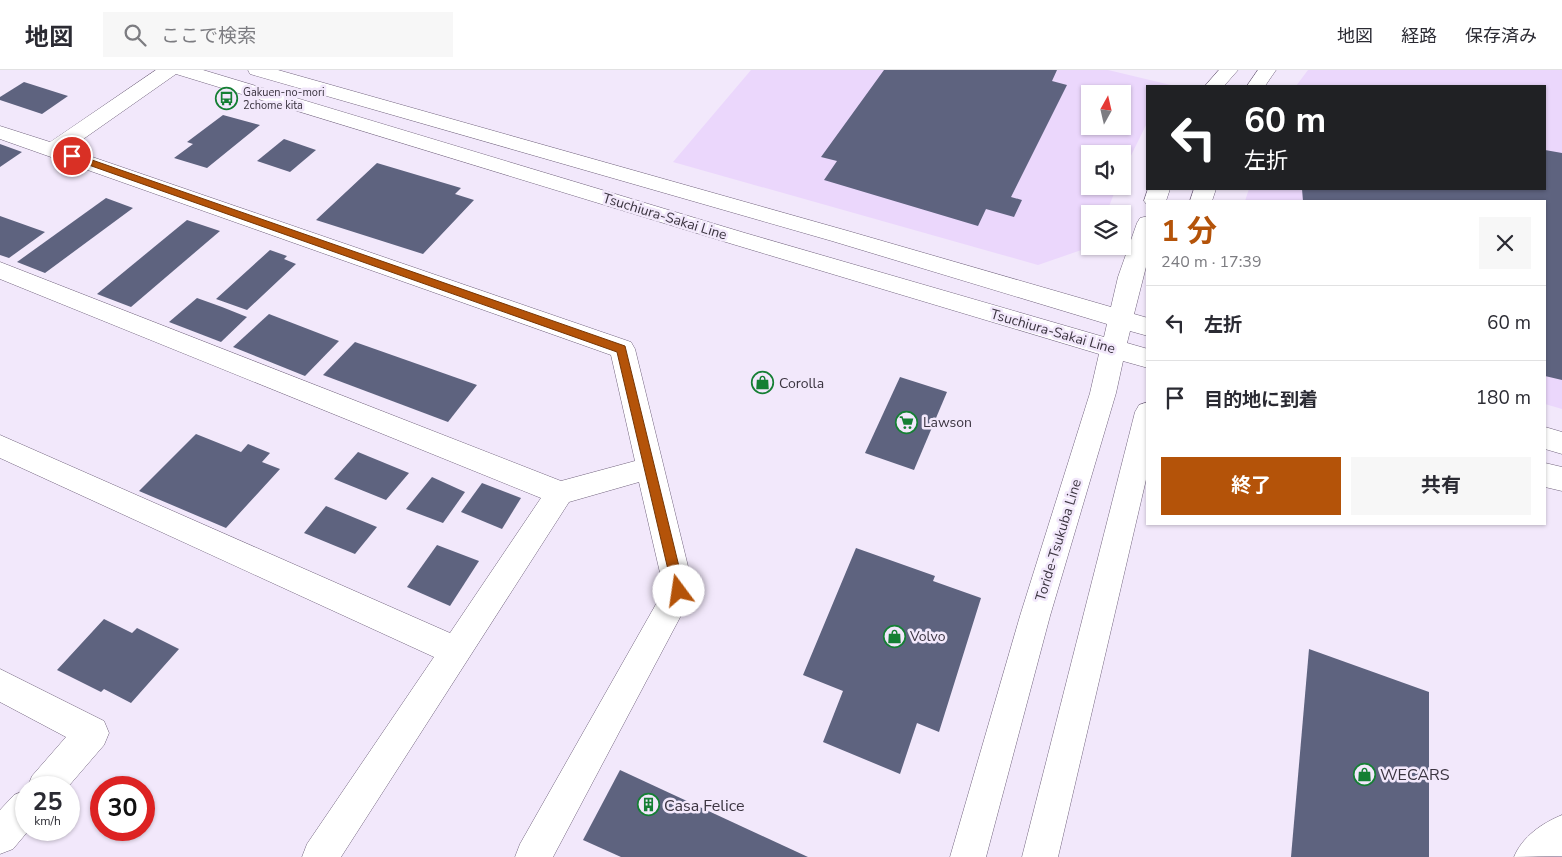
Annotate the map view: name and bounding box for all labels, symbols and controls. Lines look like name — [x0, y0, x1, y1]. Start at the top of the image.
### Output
search box — [103, 12, 453, 57]
text: 地図 — [25, 21, 73, 53]
icon: search — [121, 21, 149, 49]
text: ここで検索 — [161, 23, 256, 49]
text: 地図 — [1337, 24, 1373, 48]
text: 経路 — [1401, 24, 1437, 48]
text: 保存済み — [1465, 24, 1537, 48]
place label: Gakuen-no-mori 2chome kita — [243, 85, 324, 113]
north arrow — [1081, 85, 1131, 135]
map controls — [1081, 85, 1131, 255]
bus stop icon: Gakuen-no-mori 2chome kita — [215, 86, 239, 110]
text: 60 m — [1244, 97, 1326, 144]
icon: left — [1161, 105, 1226, 170]
pin — [51, 135, 93, 177]
icon: arrive — [58, 142, 86, 170]
button: sound — [1081, 145, 1131, 195]
text: 左折 — [1244, 146, 1288, 176]
street label: Tsuchiura-Sakai Line — [600, 189, 729, 244]
button: layers — [1081, 205, 1131, 255]
text: 1 分 — [1161, 211, 1217, 252]
button: close — [1479, 217, 1531, 269]
text: 240 m · 17:39 — [1161, 251, 1262, 273]
street label: Tsuchiura-Sakai Line — [988, 305, 1117, 358]
icon: left — [1161, 309, 1189, 337]
text: 60 m — [1487, 310, 1531, 336]
text: 左折 — [1204, 312, 1242, 338]
shop icon: Corolla — [751, 371, 775, 395]
place label: Corolla — [779, 374, 824, 393]
icon: arrive — [1161, 384, 1189, 412]
text: 180 m — [1476, 385, 1531, 411]
text: 目的地に到着 — [1204, 387, 1318, 413]
supermarket icon: Lawson — [895, 410, 919, 434]
place label: Lawson — [923, 413, 972, 432]
button: 終了 — [1161, 457, 1341, 515]
button: 共有 — [1351, 457, 1531, 515]
street label: Toride-Tsukuba Line — [1031, 477, 1086, 604]
position arrow — [652, 564, 704, 616]
shop icon: Volvo — [882, 624, 906, 648]
place label: Volvo — [909, 627, 946, 646]
shop icon: WECARS — [1352, 762, 1376, 786]
place label: WECARS — [1380, 764, 1450, 786]
speed limit sign: 30 — [90, 776, 155, 841]
text: 25 — [32, 785, 63, 819]
building icon: Casa Felice — [636, 793, 660, 817]
place label: Casa Felice — [664, 795, 744, 817]
text: km/h — [34, 813, 61, 829]

